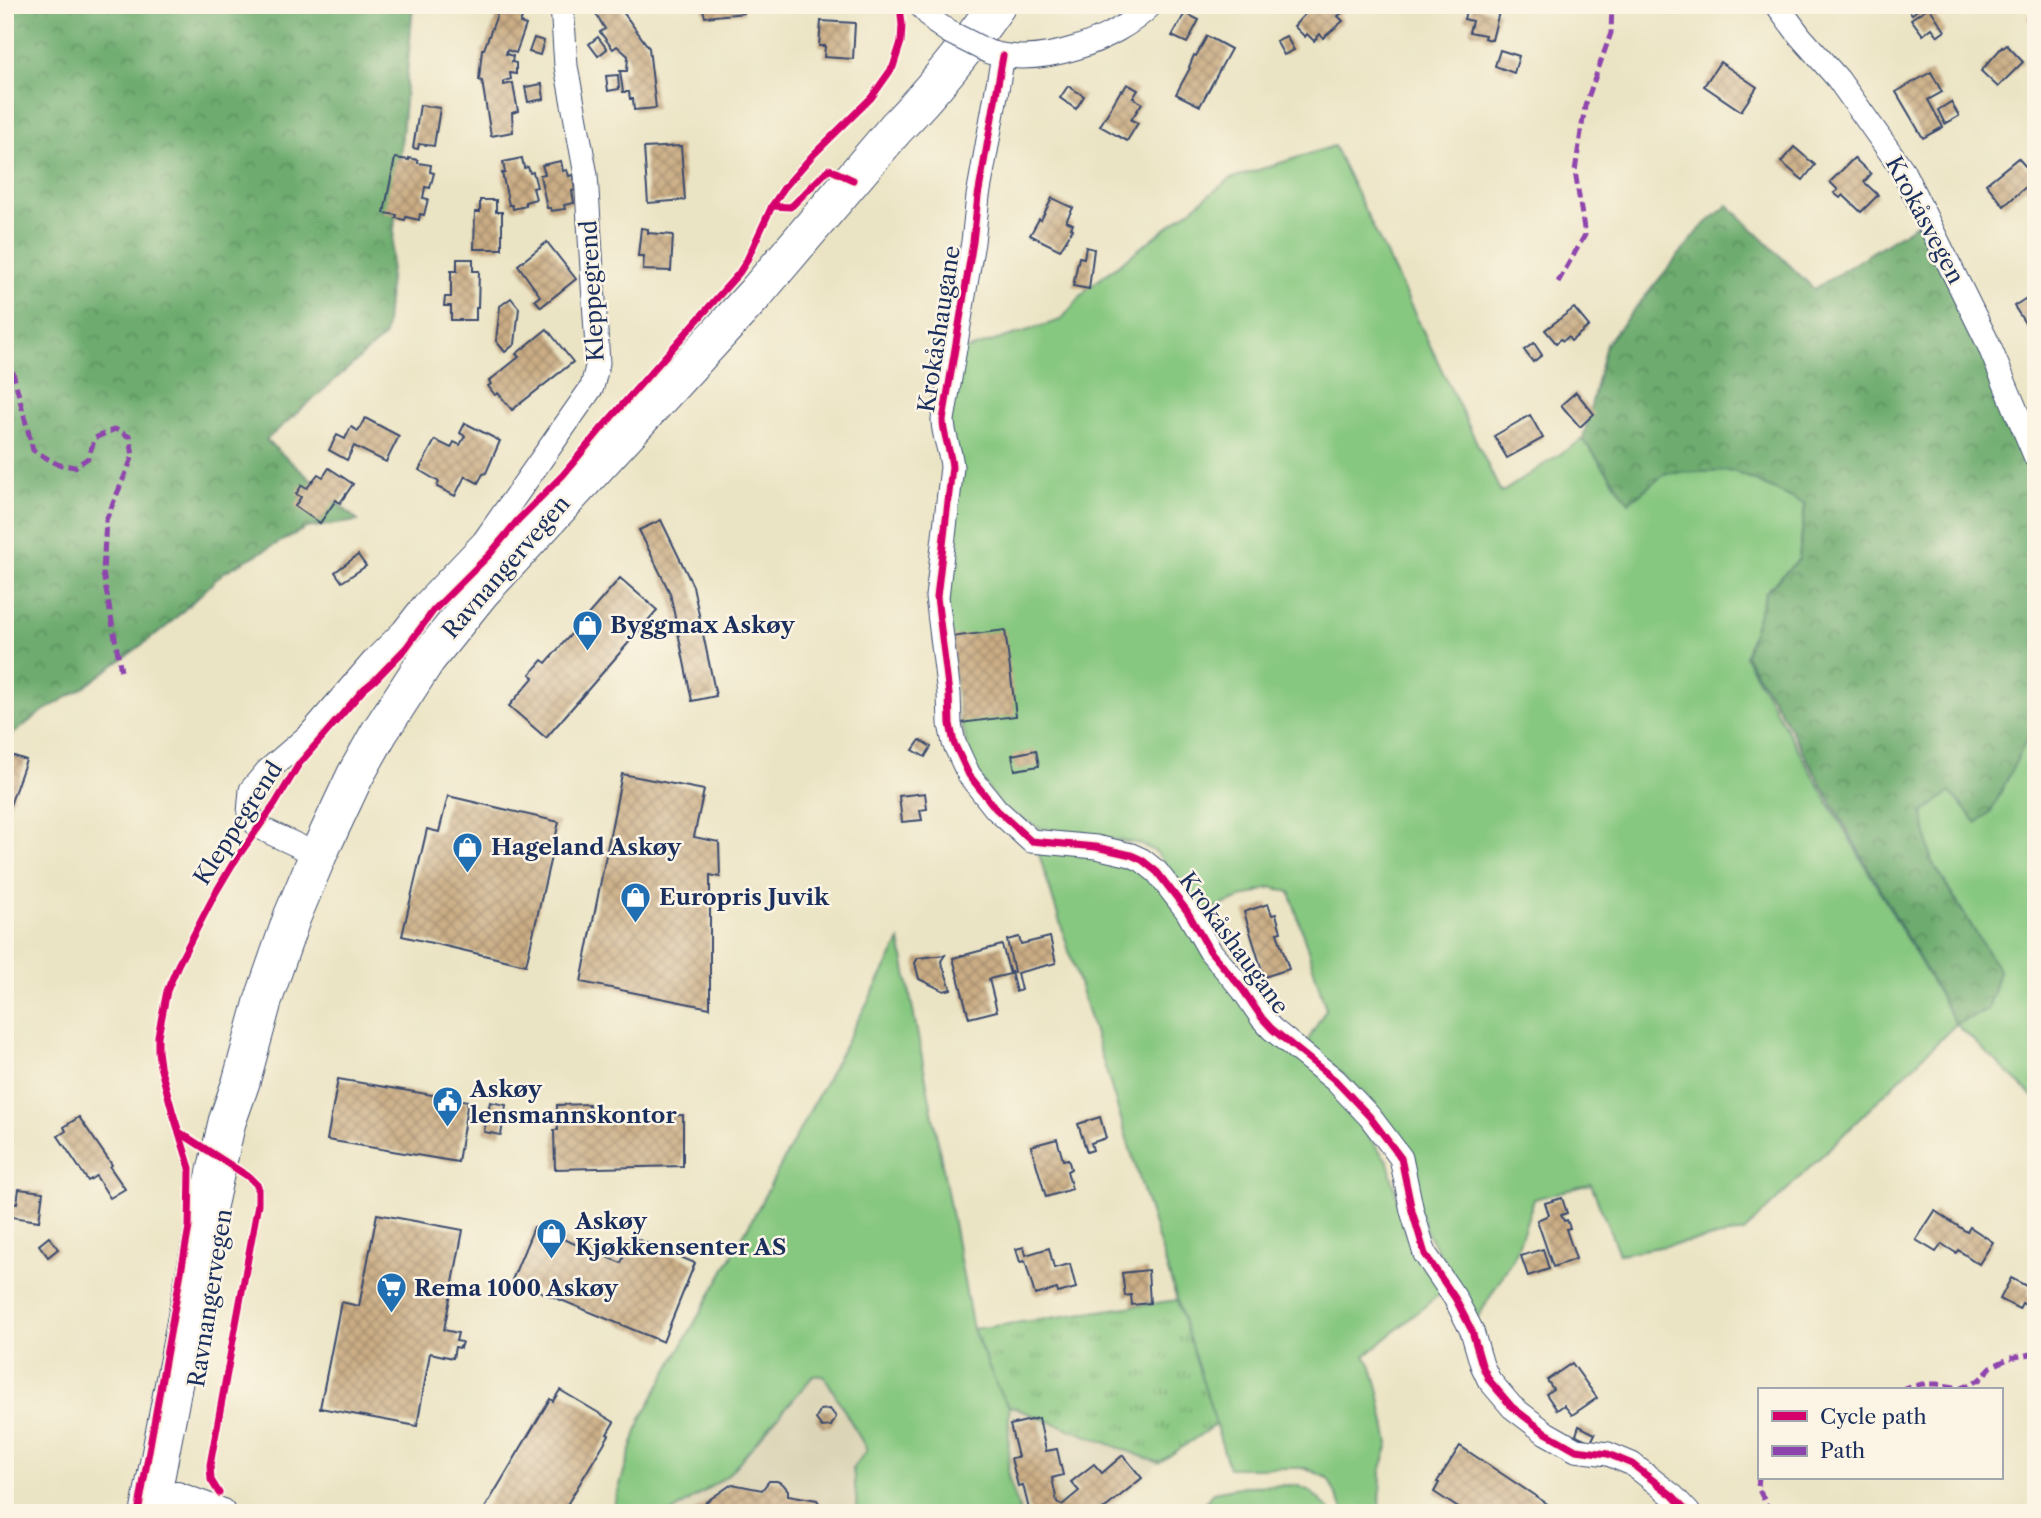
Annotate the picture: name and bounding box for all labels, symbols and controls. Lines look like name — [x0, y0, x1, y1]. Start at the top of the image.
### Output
street label: Krokåsvegen — [1880, 152, 1970, 288]
street label: Kleppegrend — [574, 220, 610, 362]
street label: Krokåshaugane — [912, 244, 966, 414]
street label: Ravnangervegen — [436, 490, 576, 644]
shop icon: Byggmax Askøy — [570, 608, 604, 652]
place label: Byggmax Askøy — [610, 611, 796, 639]
street label: Kleppegrend — [188, 756, 288, 890]
shop icon: Hageland Askøy — [451, 830, 485, 874]
place label: Hageland Askøy — [491, 833, 682, 861]
street label: Krokåshaugane — [1173, 867, 1295, 1019]
shop icon: Europris Juvik — [619, 880, 653, 924]
place label: Europris Juvik — [659, 883, 830, 911]
place label: Askøy lensmannskontor — [469, 1075, 677, 1129]
public building icon: Askøy lensmannskontor — [430, 1085, 464, 1129]
street label: Ravnangervegen — [182, 1207, 238, 1389]
place label: Askøy Kjøkkensenter AS — [574, 1207, 786, 1261]
shop icon: Askøy Kjøkkensenter AS — [535, 1217, 569, 1261]
supermarket icon: Rema 1000 Askøy — [374, 1271, 408, 1315]
place label: Rema 1000 Askøy — [414, 1274, 619, 1302]
legend — [1758, 1388, 2002, 1480]
text: Cycle path — [1820, 1404, 1927, 1429]
text: Path — [1820, 1438, 1865, 1463]

